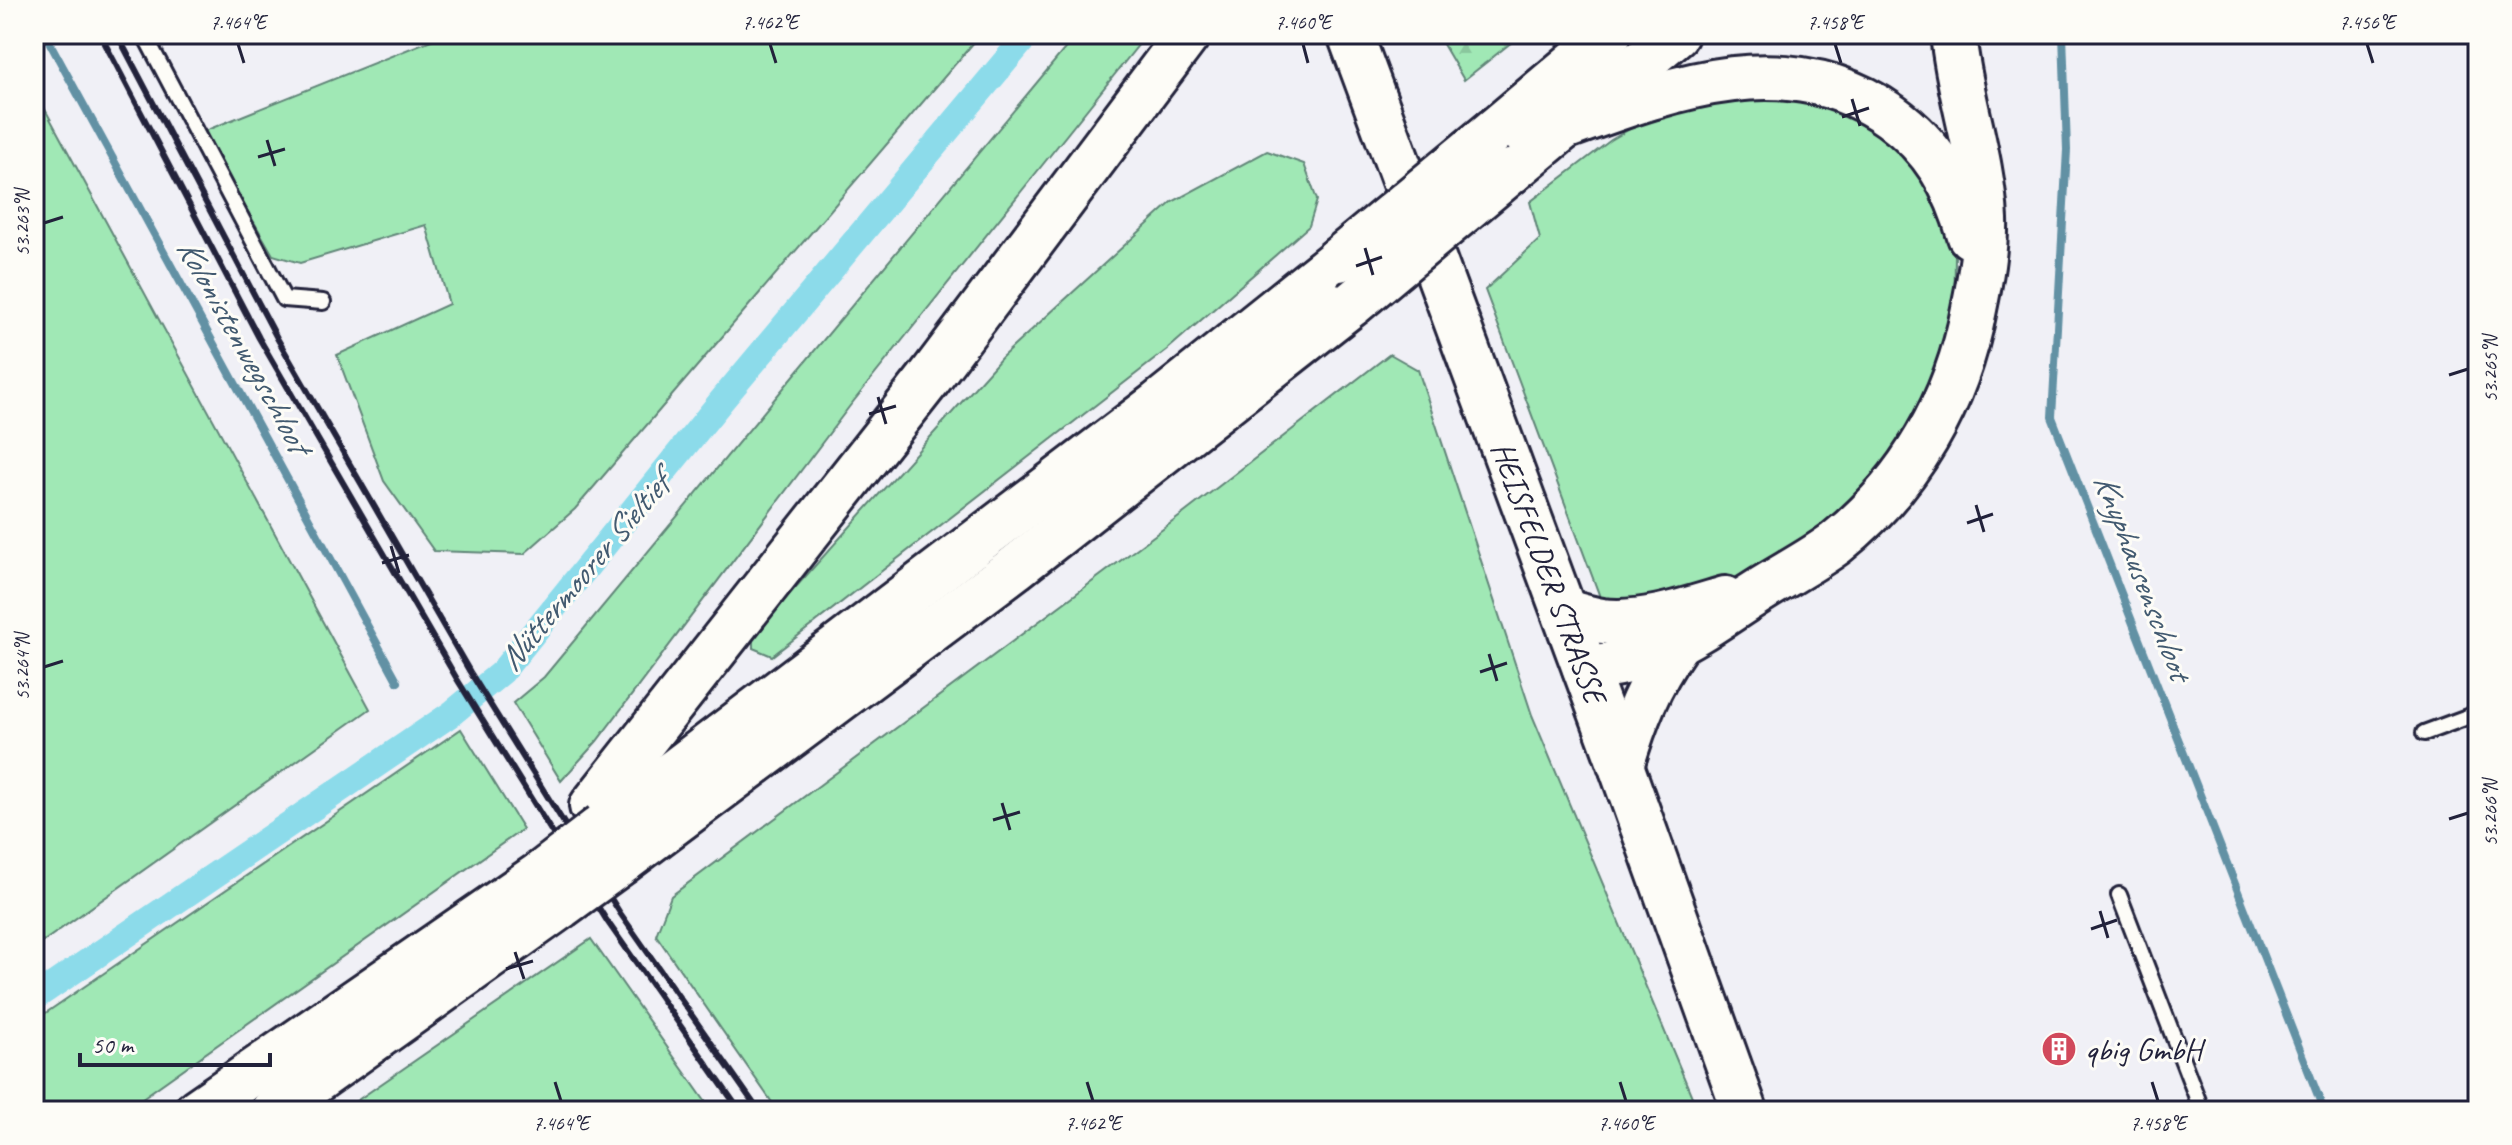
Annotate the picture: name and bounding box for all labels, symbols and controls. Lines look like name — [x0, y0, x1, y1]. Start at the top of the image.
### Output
text: 7.464°E — [210, 10, 269, 35]
text: 7.462°E — [742, 10, 801, 35]
text: 7.460°E — [1275, 10, 1334, 35]
text: 7.458°E — [1807, 10, 1866, 35]
text: 7.456°E — [2339, 10, 2398, 35]
text: 53.263°N — [10, 187, 35, 256]
water label: Kolonistenwegschloot — [168, 231, 325, 467]
text: 53.265°N — [2478, 333, 2503, 402]
street label: HEISFELDER STRASSE — [1482, 436, 1618, 713]
water label: Nüttermoorer Sieltief — [488, 455, 686, 679]
water label: Knyphausenschloot — [2084, 467, 2204, 691]
text: 53.264°N — [10, 631, 35, 700]
text: 53.266°N — [2478, 777, 2503, 846]
scale bar — [80, 1017, 270, 1067]
place label: qbig GmbH — [2085, 1029, 2207, 1070]
text: 50 m — [92, 1030, 135, 1060]
building icon: qbig GmbH — [2040, 1030, 2078, 1068]
text: 7.464°E — [533, 1111, 592, 1136]
text: 7.462°E — [1065, 1111, 1124, 1136]
text: 7.460°E — [1598, 1111, 1657, 1136]
text: 7.458°E — [2130, 1111, 2189, 1136]

